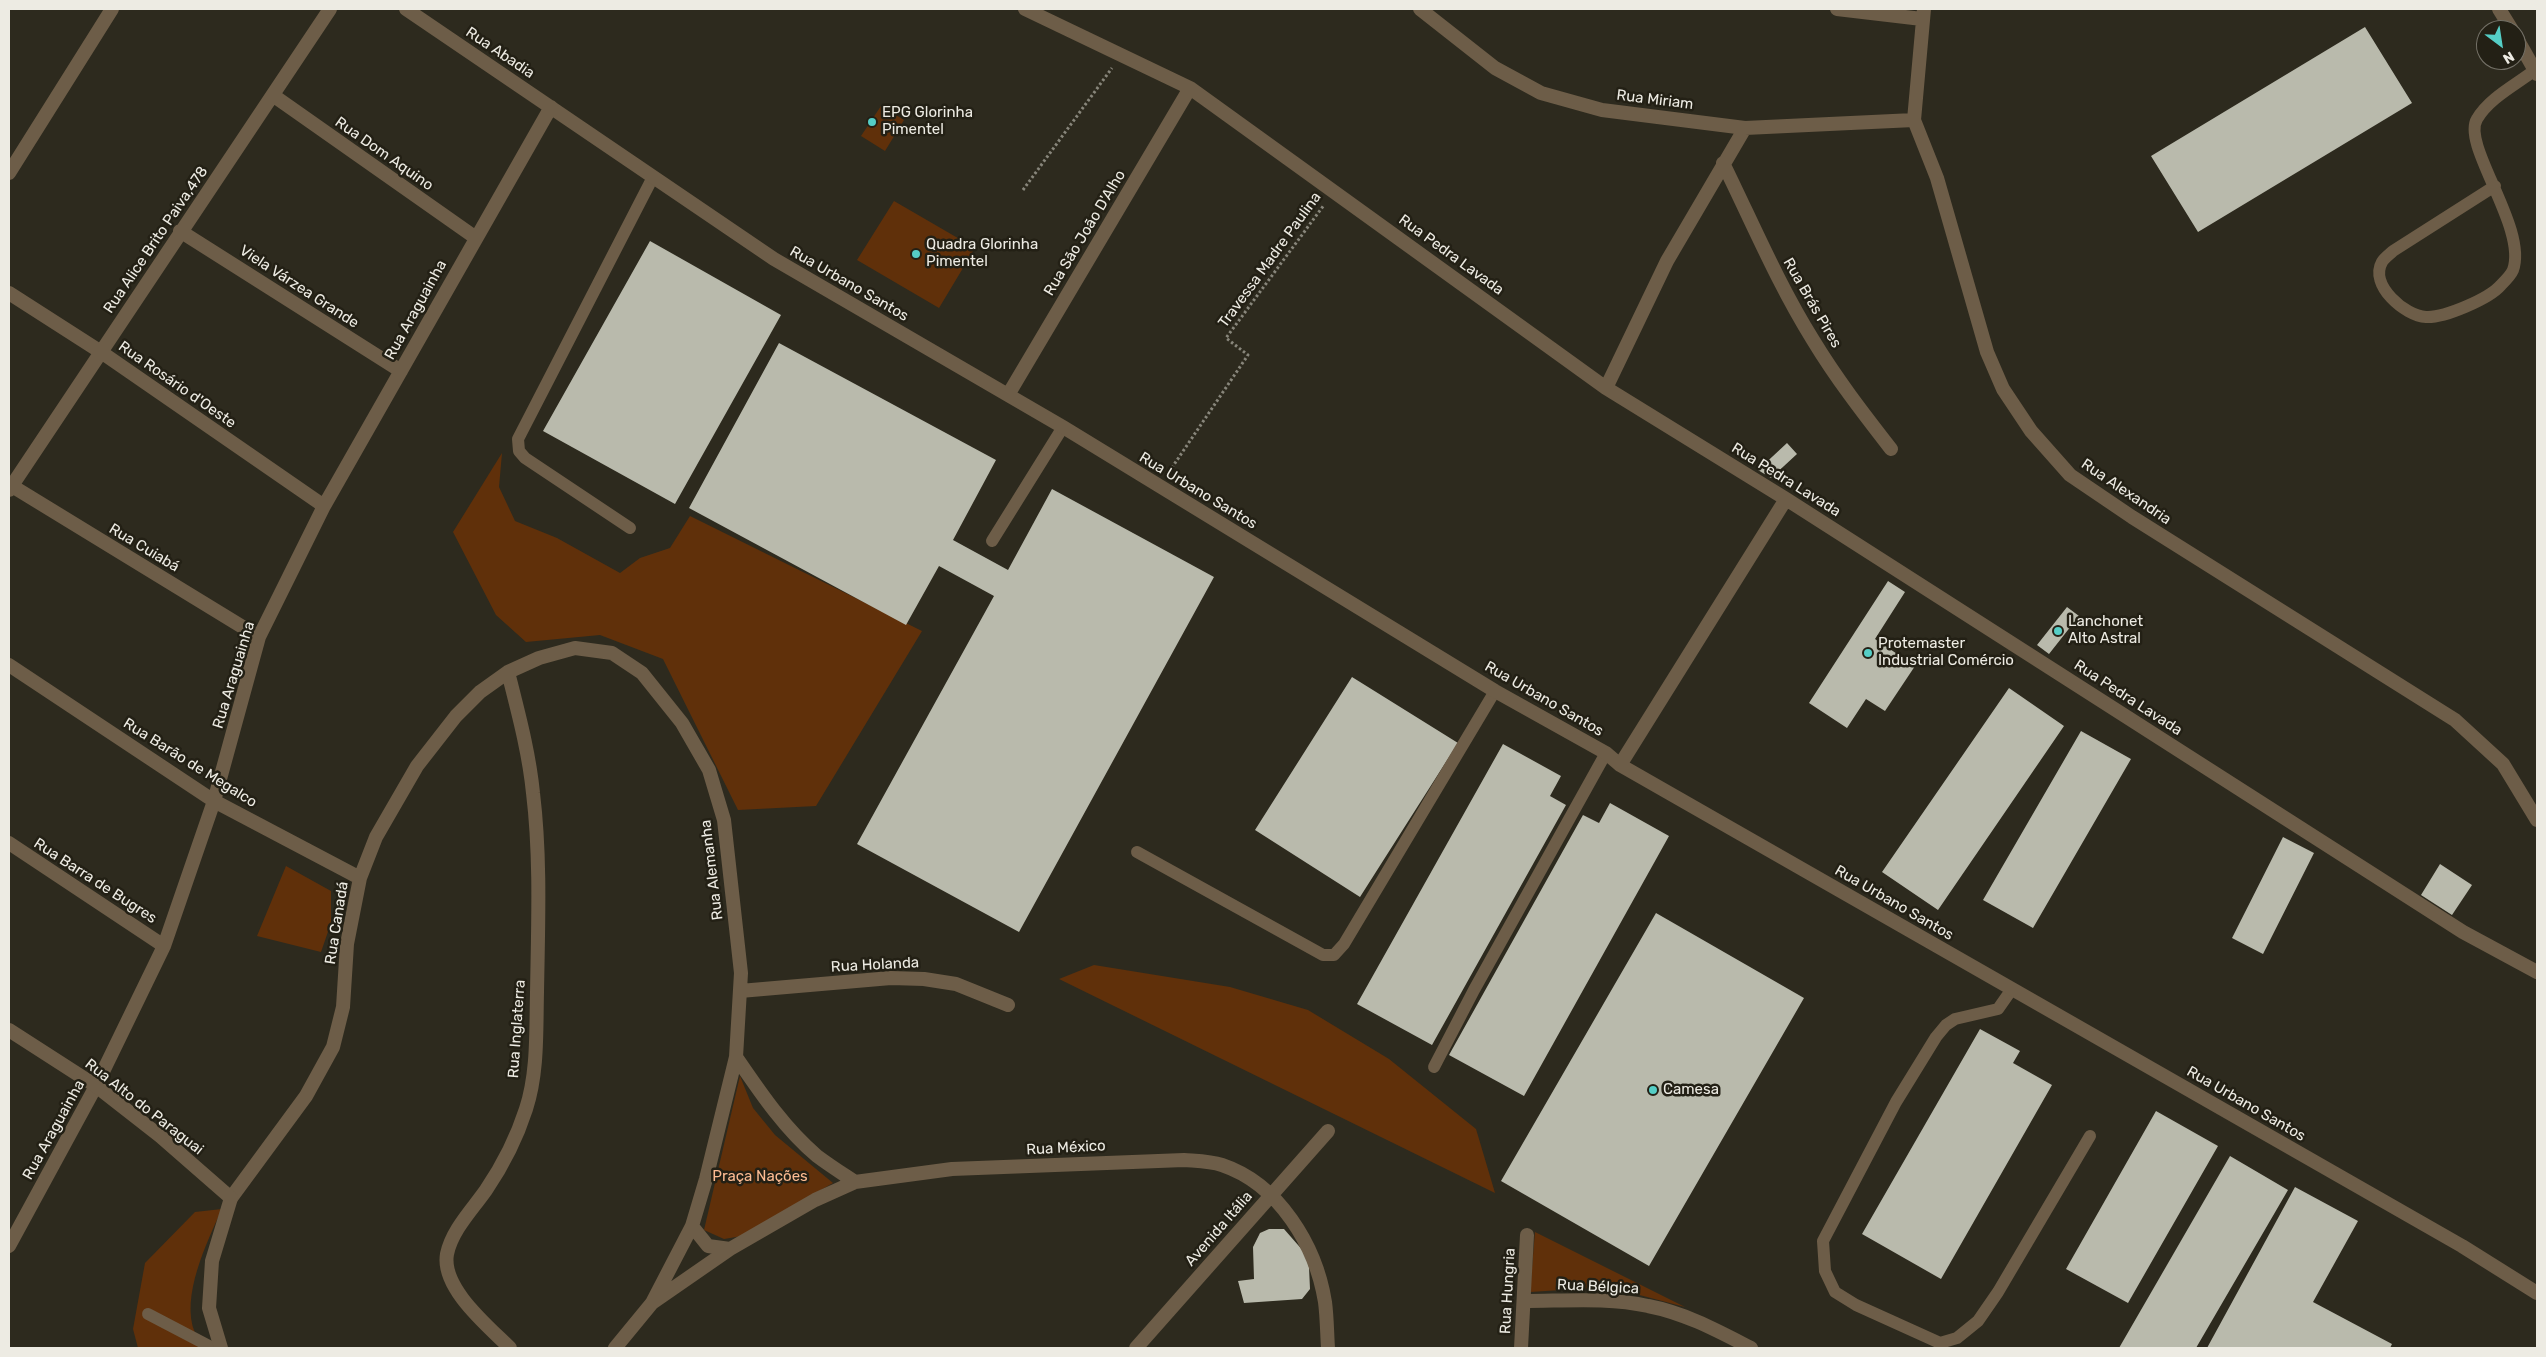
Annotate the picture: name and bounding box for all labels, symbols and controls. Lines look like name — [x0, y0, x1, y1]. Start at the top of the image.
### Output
north arrow — [2476, 20, 2526, 70]
street label: Rua Abadia — [462, 23, 538, 83]
text: N — [2500, 48, 2517, 67]
street label: Rua Miriam — [1616, 86, 1694, 114]
place label: EPG Glorinha Pimentel — [882, 104, 973, 139]
street label: Rua Dom Aquino — [331, 113, 437, 195]
marker: EPG Glorinha Pimentel — [866, 116, 878, 128]
street label: Rua Alice Brito Paiva,478 — [100, 163, 212, 317]
street label: Rua São João D'Alho — [1040, 167, 1130, 299]
street label: Travessa Madre Paulina — [1215, 189, 1325, 331]
street label: Rua Pedra Lavada — [1395, 211, 1507, 299]
place label: Quadra Glorinha Pimentel — [926, 236, 1038, 271]
street label: Viela Várzea Grande — [236, 242, 362, 332]
street label: Rua Urbano Santos — [786, 243, 912, 325]
marker: Quadra Glorinha Pimentel — [910, 248, 922, 260]
street label: Rua Brás Pires — [1779, 255, 1845, 351]
street label: Rua Araguainha — [381, 257, 451, 363]
street label: Rua Rosário d'Oeste — [115, 338, 239, 432]
street label: Rua Pedra Lavada — [1728, 439, 1844, 521]
street label: Rua Urbano Santos — [1136, 449, 1260, 533]
street label: Rua Alexandria — [2078, 455, 2174, 529]
street label: Rua Cuiabá — [106, 520, 182, 576]
place label: Lanchonet Alto Astral — [2068, 613, 2143, 648]
street label: Rua Araguainha — [209, 619, 259, 731]
marker: Lanchonet Alto Astral — [2052, 625, 2064, 637]
place label: Protemaster Industrial Comércio — [1878, 635, 2014, 670]
marker: Protemaster Industrial Comércio — [1862, 647, 1874, 659]
street label: Rua Pedra Lavada — [2071, 656, 2185, 740]
street label: Rua Urbano Santos — [1481, 658, 1607, 740]
street label: Rua Barão de Megalco — [120, 714, 260, 812]
street label: Rua Alemanha — [697, 819, 727, 921]
street label: Rua Barra de Bugres — [30, 835, 160, 927]
street label: Rua Urbano Santos — [1831, 862, 1957, 944]
street label: Rua Canadá — [322, 880, 352, 966]
street label: Rua Holanda — [830, 954, 920, 976]
street label: Rua Inglaterra — [505, 979, 529, 1079]
street label: Rua Alto do Paraguai — [81, 1055, 207, 1159]
street label: Rua Urbano Santos — [2183, 1063, 2309, 1145]
street label: Rua Araguainha — [19, 1077, 89, 1183]
place label: Camesa — [1663, 1081, 1719, 1099]
marker: Camesa — [1647, 1084, 1659, 1096]
street label: Rua México — [1026, 1137, 1106, 1159]
park label: Praça Nações — [712, 1168, 808, 1186]
street label: Avenida Itália — [1182, 1188, 1256, 1270]
street label: Rua Hungria — [1497, 1247, 1519, 1335]
street label: Rua Bélgica — [1557, 1276, 1639, 1298]

